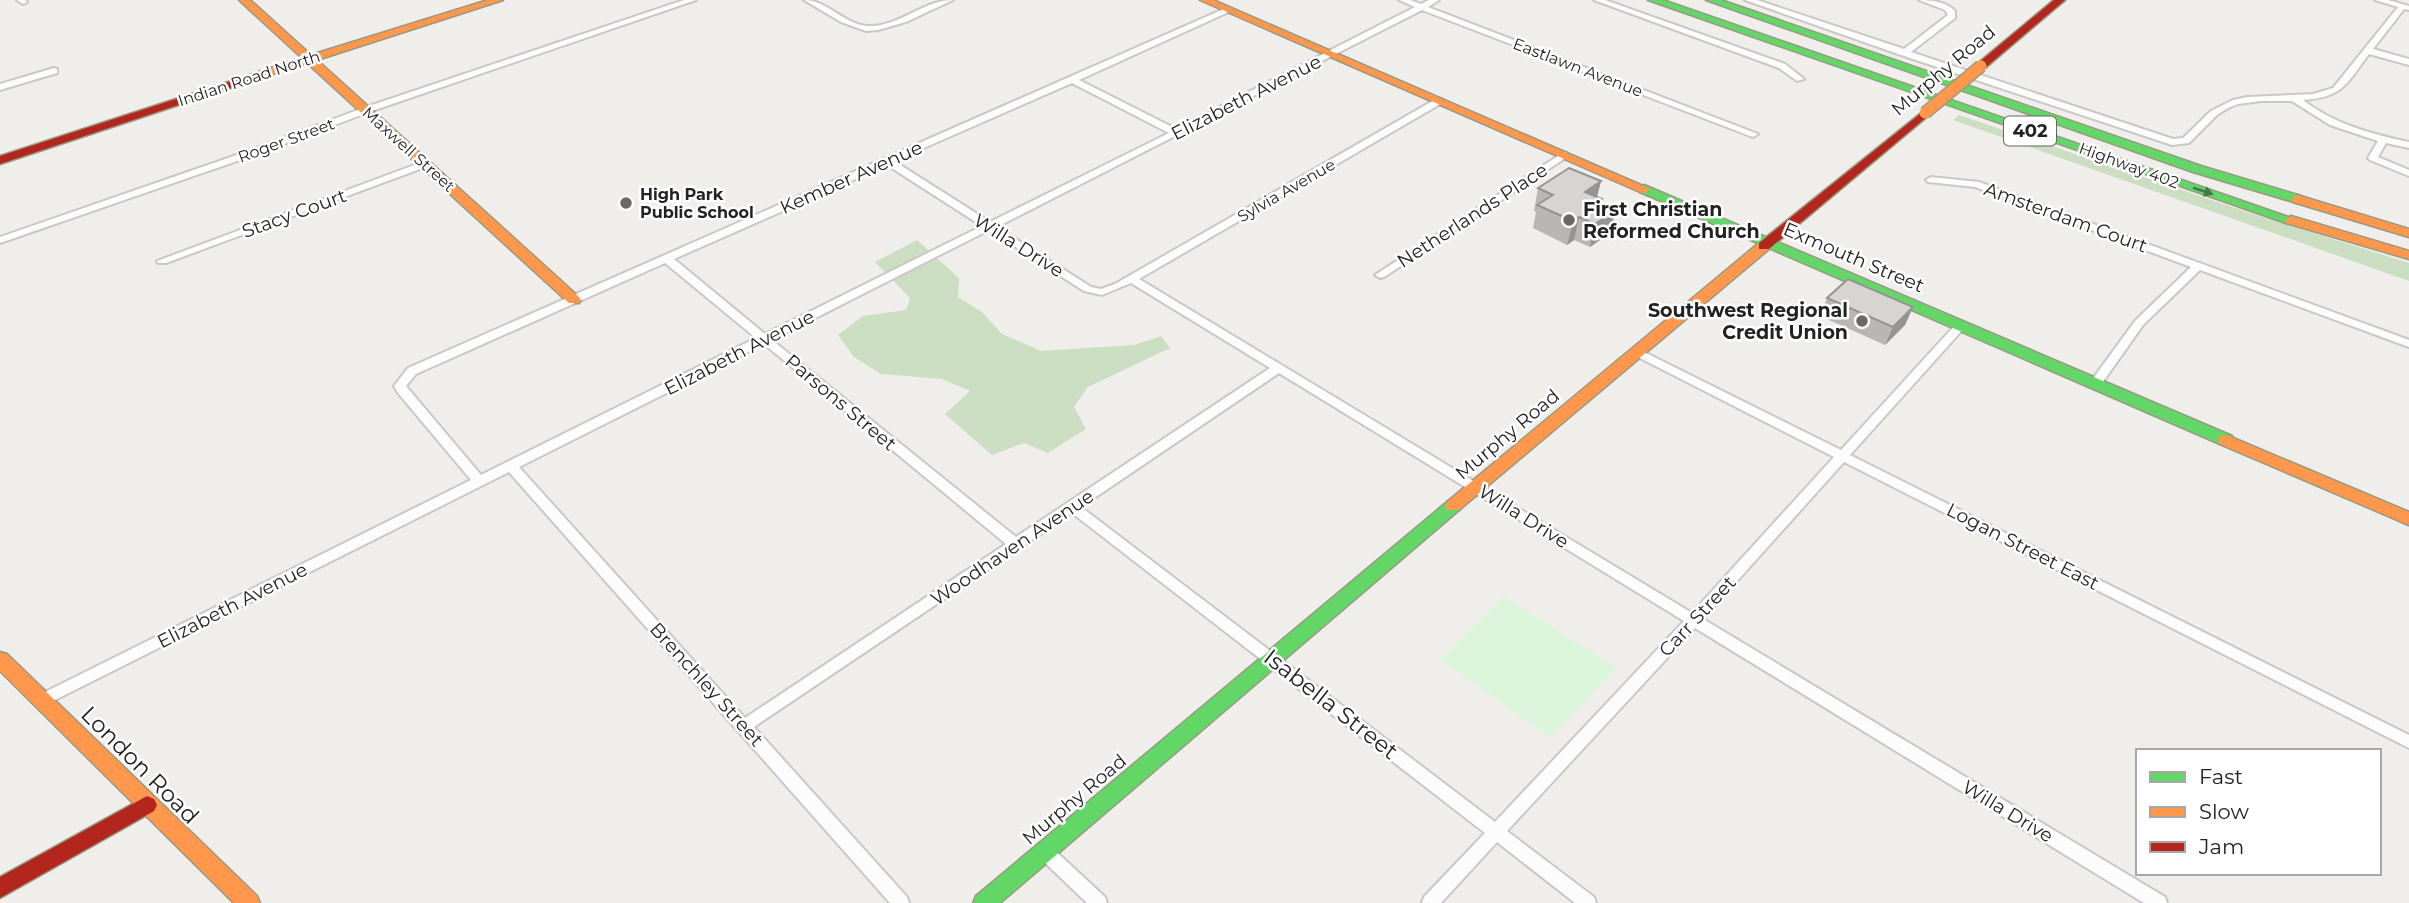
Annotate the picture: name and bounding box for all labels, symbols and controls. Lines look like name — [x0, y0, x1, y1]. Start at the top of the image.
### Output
street label: Murphy Road — [1887, 20, 2000, 121]
street label: Eastlawn Avenue — [1510, 34, 1645, 101]
street label: Indian Road North — [176, 47, 323, 110]
street label: Elizabeth Avenue — [1167, 50, 1325, 145]
street label: Maxwell Street — [359, 103, 459, 196]
street label: Roger Street — [235, 114, 337, 167]
road number: 402 — [2004, 116, 2056, 146]
street label: Kember Avenue — [776, 136, 926, 219]
street label: Highway 402 — [2076, 139, 2181, 192]
street label: Sylvia Avenue — [1234, 155, 1339, 226]
street label: Netherlands Place — [1393, 158, 1552, 273]
street label: Amsterdam Court — [1981, 177, 2151, 258]
street label: Stacy Court — [239, 184, 350, 243]
place label: High Park Public School — [640, 185, 754, 222]
one-way arrow — [2193, 186, 2214, 197]
marker: High Park Public School — [618, 195, 634, 211]
place label: First Christian Reformed Church — [1583, 198, 1760, 243]
street label: Willa Drive — [969, 209, 1068, 282]
marker: First Christian Reformed Church — [1561, 212, 1577, 228]
street label: Exmouth Street — [1780, 217, 1928, 298]
place label: Southwest Regional Credit Union — [1648, 299, 1848, 344]
street label: Elizabeth Avenue — [660, 305, 818, 400]
marker: Southwest Regional Credit Union — [1854, 313, 1870, 329]
street label: Parsons Street — [780, 349, 901, 456]
street label: Murphy Road — [1451, 384, 1564, 485]
street label: Willa Drive — [1474, 480, 1573, 553]
street label: Woodhaven Avenue — [926, 484, 1098, 611]
street label: Logan Street East — [1943, 498, 2103, 595]
street label: Elizabeth Avenue — [153, 558, 311, 653]
street label: Carr Street — [1654, 571, 1741, 662]
street label: Brenchley Street — [645, 618, 768, 751]
street label: Isabella Street — [1258, 643, 1404, 765]
street label: London Road — [75, 700, 205, 830]
street label: Murphy Road — [1018, 749, 1131, 850]
legend — [2136, 749, 2381, 875]
text: Fast — [2199, 764, 2243, 789]
street label: Willa Drive — [1958, 775, 2057, 848]
text: Slow — [2199, 799, 2249, 824]
text: Jam — [2198, 834, 2244, 859]

